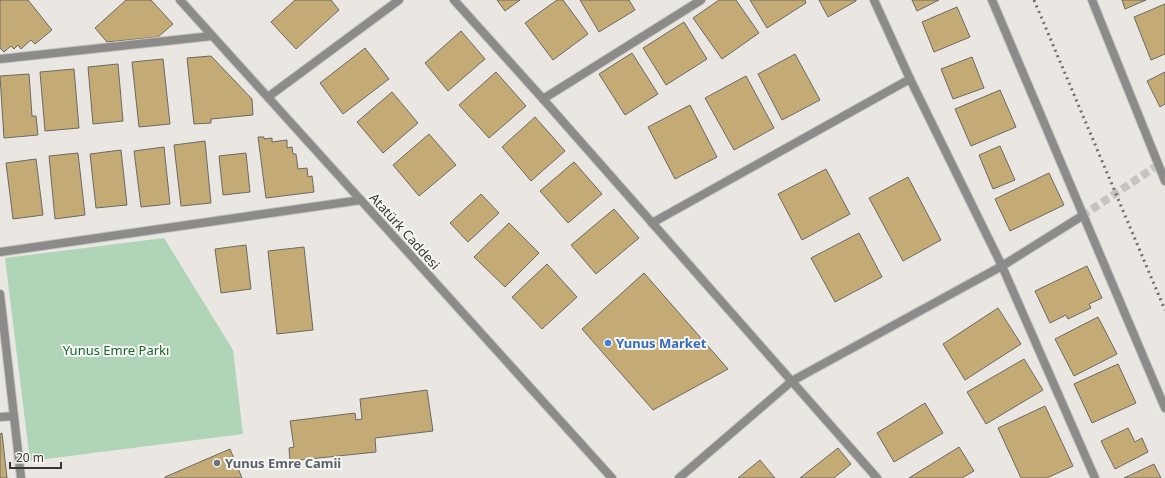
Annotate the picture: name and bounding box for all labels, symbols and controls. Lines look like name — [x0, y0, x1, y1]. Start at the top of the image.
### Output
street label: Atatürk Caddesi — [366, 189, 444, 273]
place label: Yunus Market — [616, 334, 707, 352]
marker: Yunus Market — [603, 338, 613, 348]
park label: Yunus Emre Parkı — [63, 341, 169, 359]
scale bar — [10, 444, 61, 470]
text: 20 m — [16, 449, 44, 466]
place label: Yunus Emre Camii — [225, 454, 341, 472]
marker: Yunus Emre Camii — [212, 458, 222, 468]

